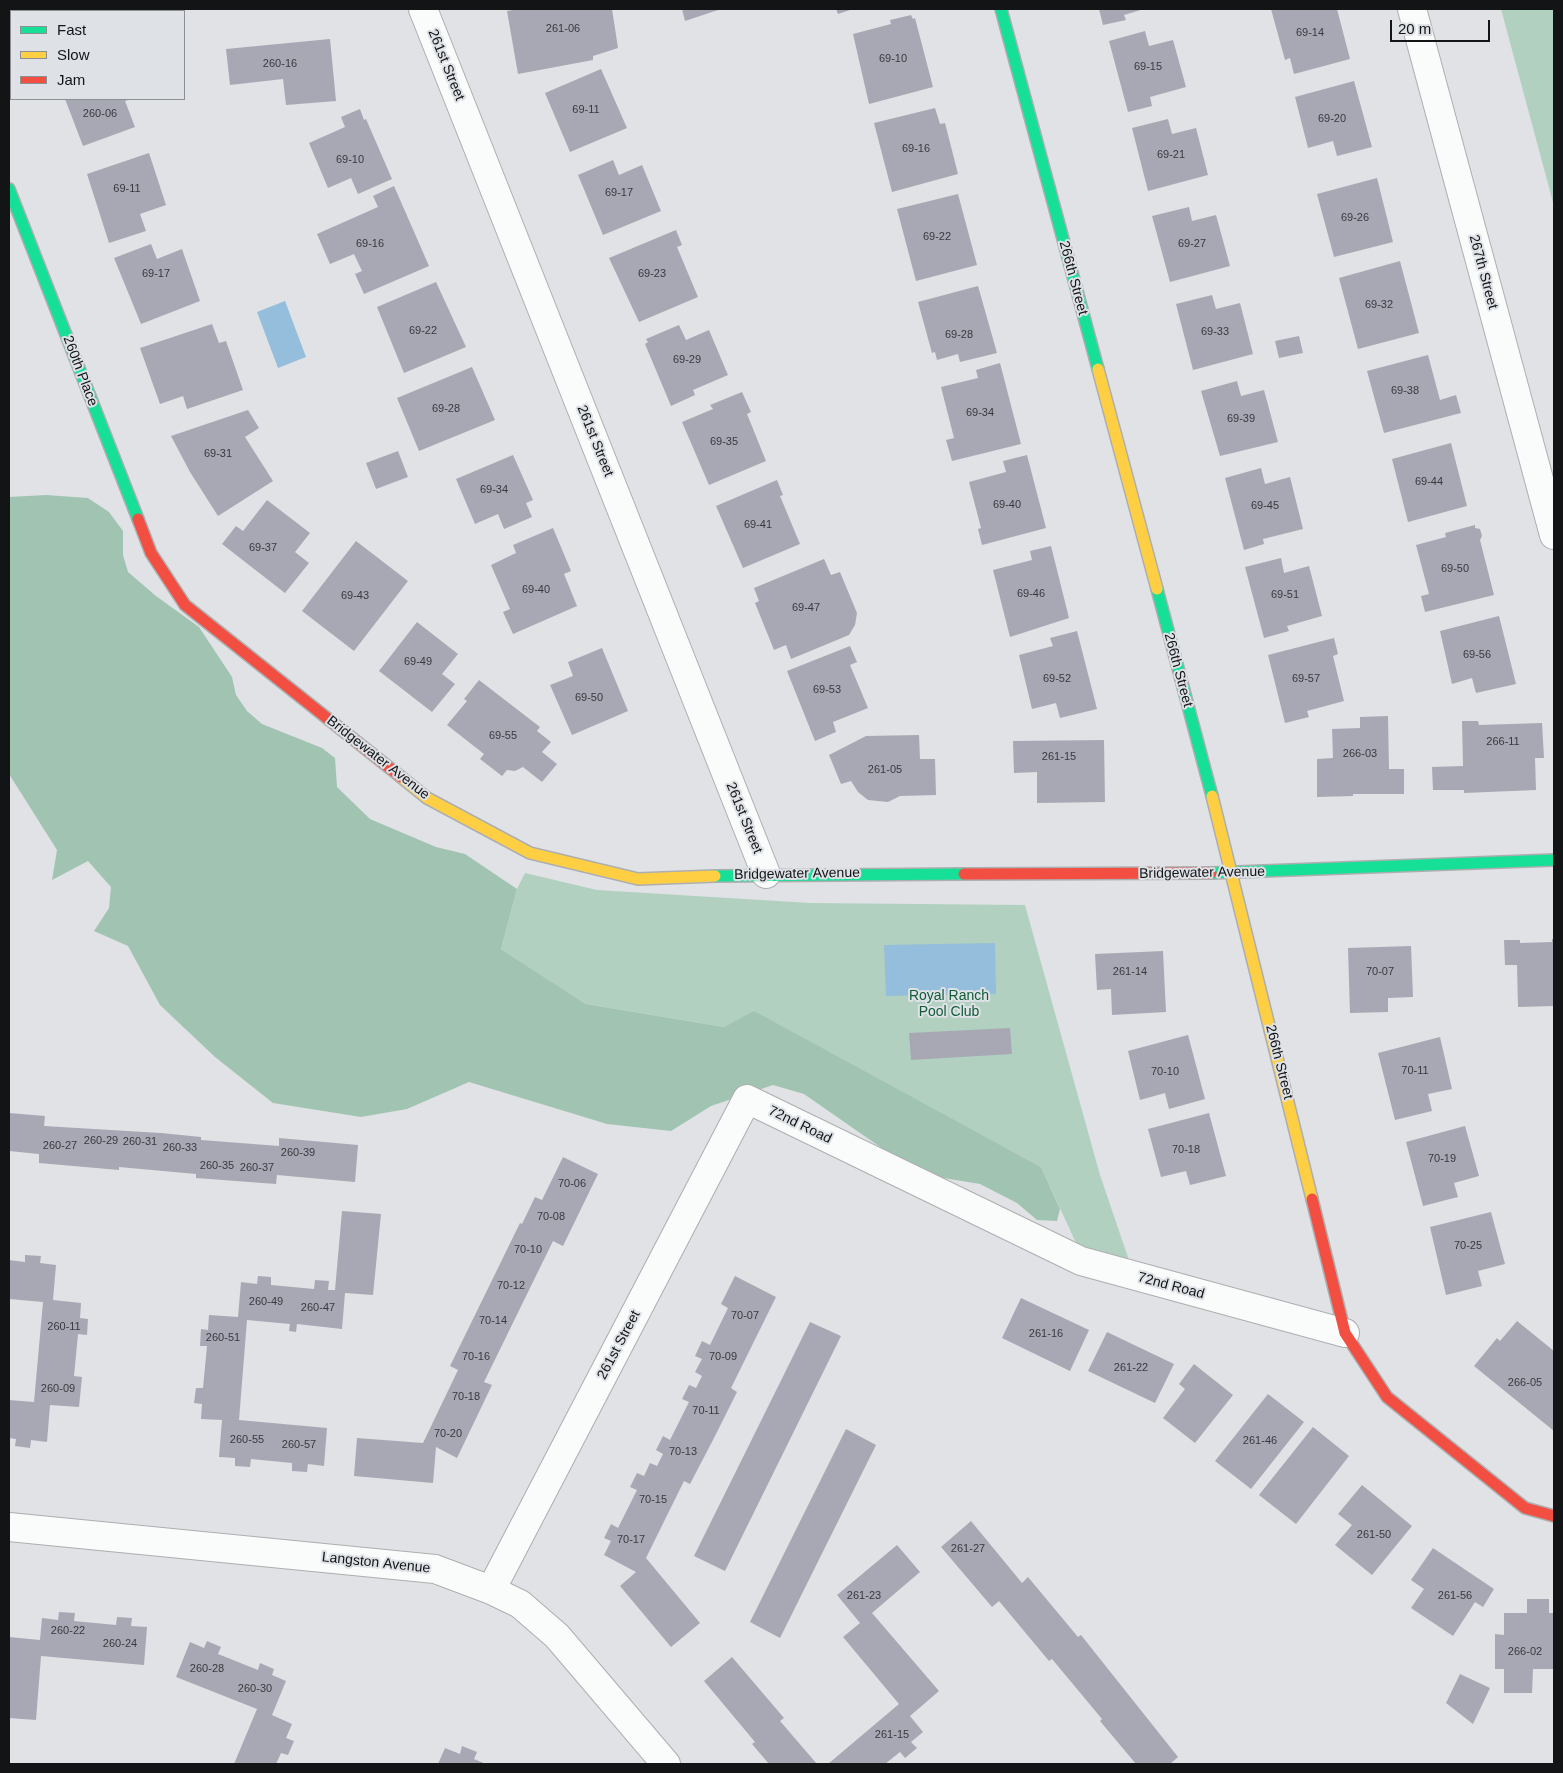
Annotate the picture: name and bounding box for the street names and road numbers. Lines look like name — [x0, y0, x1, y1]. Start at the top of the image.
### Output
street label: 261st Street — [424, 27, 468, 103]
street label: 267th Street — [1465, 233, 1501, 311]
street label: 266th Street — [1055, 239, 1091, 317]
street label: 260th Place — [59, 333, 101, 409]
street label: 261st Street — [573, 403, 617, 479]
street label: 266th Street — [1160, 631, 1196, 709]
street label: Bridgewater Avenue — [323, 713, 433, 803]
street label: 261st Street — [722, 780, 766, 856]
street label: Bridgewater Avenue — [1139, 864, 1265, 882]
street label: Bridgewater Avenue — [734, 865, 860, 883]
street label: 266th Street — [1262, 1023, 1296, 1101]
street label: 72nd Road — [766, 1102, 834, 1148]
street label: 72nd Road — [1136, 1269, 1206, 1303]
street label: 261st Street — [594, 1308, 644, 1382]
street label: Langston Avenue — [321, 1549, 431, 1577]

